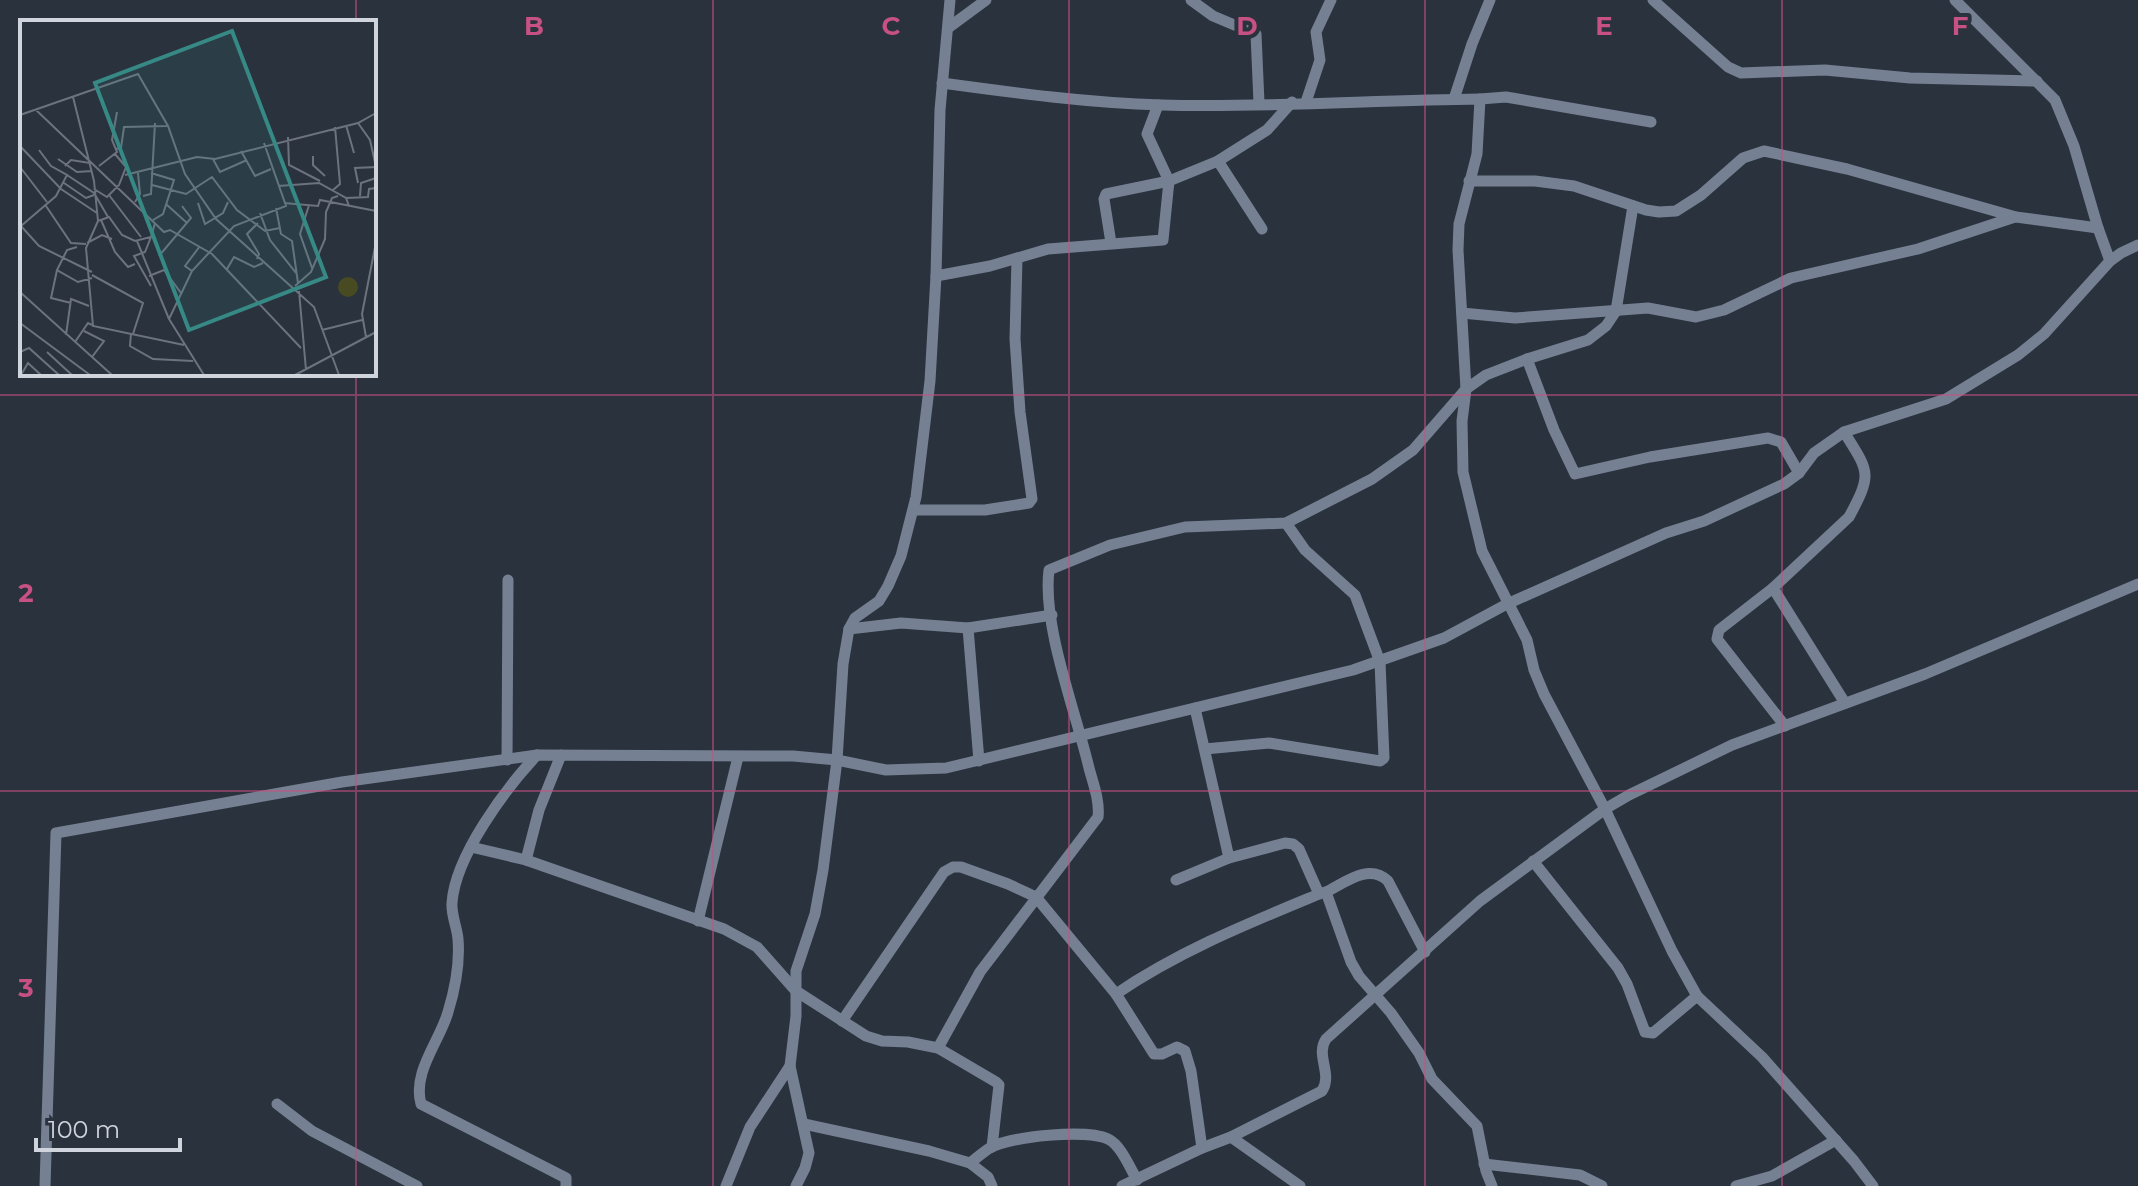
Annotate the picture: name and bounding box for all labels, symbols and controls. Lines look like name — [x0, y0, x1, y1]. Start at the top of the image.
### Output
text: B — [524, 10, 544, 42]
text: C — [882, 10, 901, 42]
text: D — [1236, 10, 1258, 42]
text: E — [1595, 10, 1613, 42]
text: F — [1952, 10, 1968, 42]
inset map — [20, 20, 376, 376]
text: 2 — [18, 577, 34, 609]
text: 3 — [17, 972, 34, 1004]
scale bar — [36, 1102, 180, 1152]
text: 100 m — [48, 1115, 120, 1144]

